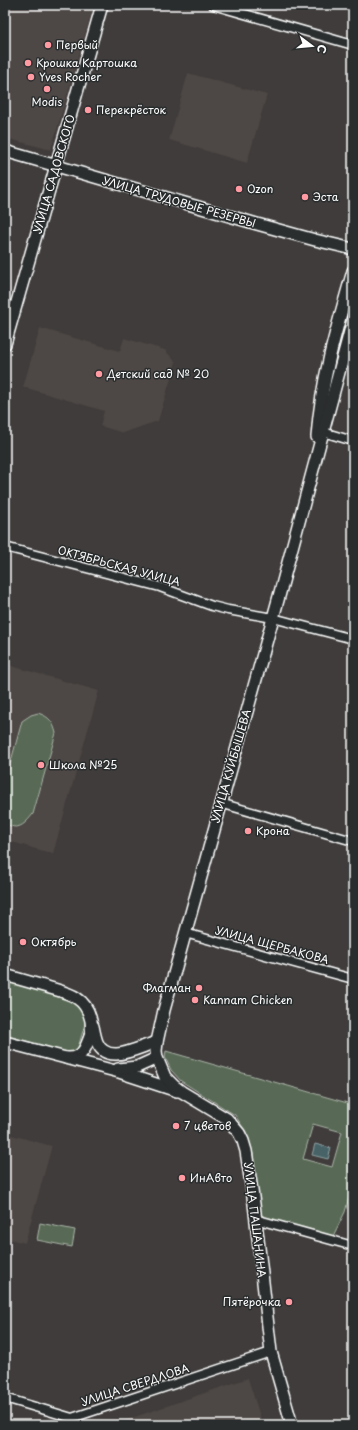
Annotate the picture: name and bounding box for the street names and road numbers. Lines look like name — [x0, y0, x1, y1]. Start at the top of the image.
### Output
street label: УЛИЦА САДОВСКОГО — [28, 112, 79, 235]
street label: УЛИЦА ТРУДОВЫЕ РЕЗЕРВЫ — [100, 171, 258, 232]
street label: ОКТЯБРЬСКАЯ УЛИЦА — [56, 541, 183, 590]
street label: УЛИЦА КУЙБЫШЕВА — [206, 707, 255, 825]
street label: УЛИЦА ЩЕРБАКОВА — [213, 921, 331, 968]
street label: УЛИЦА ПАШАНИНА — [240, 1161, 271, 1279]
street label: УЛИЦА СВЕРДЛОВА — [79, 1359, 191, 1410]

